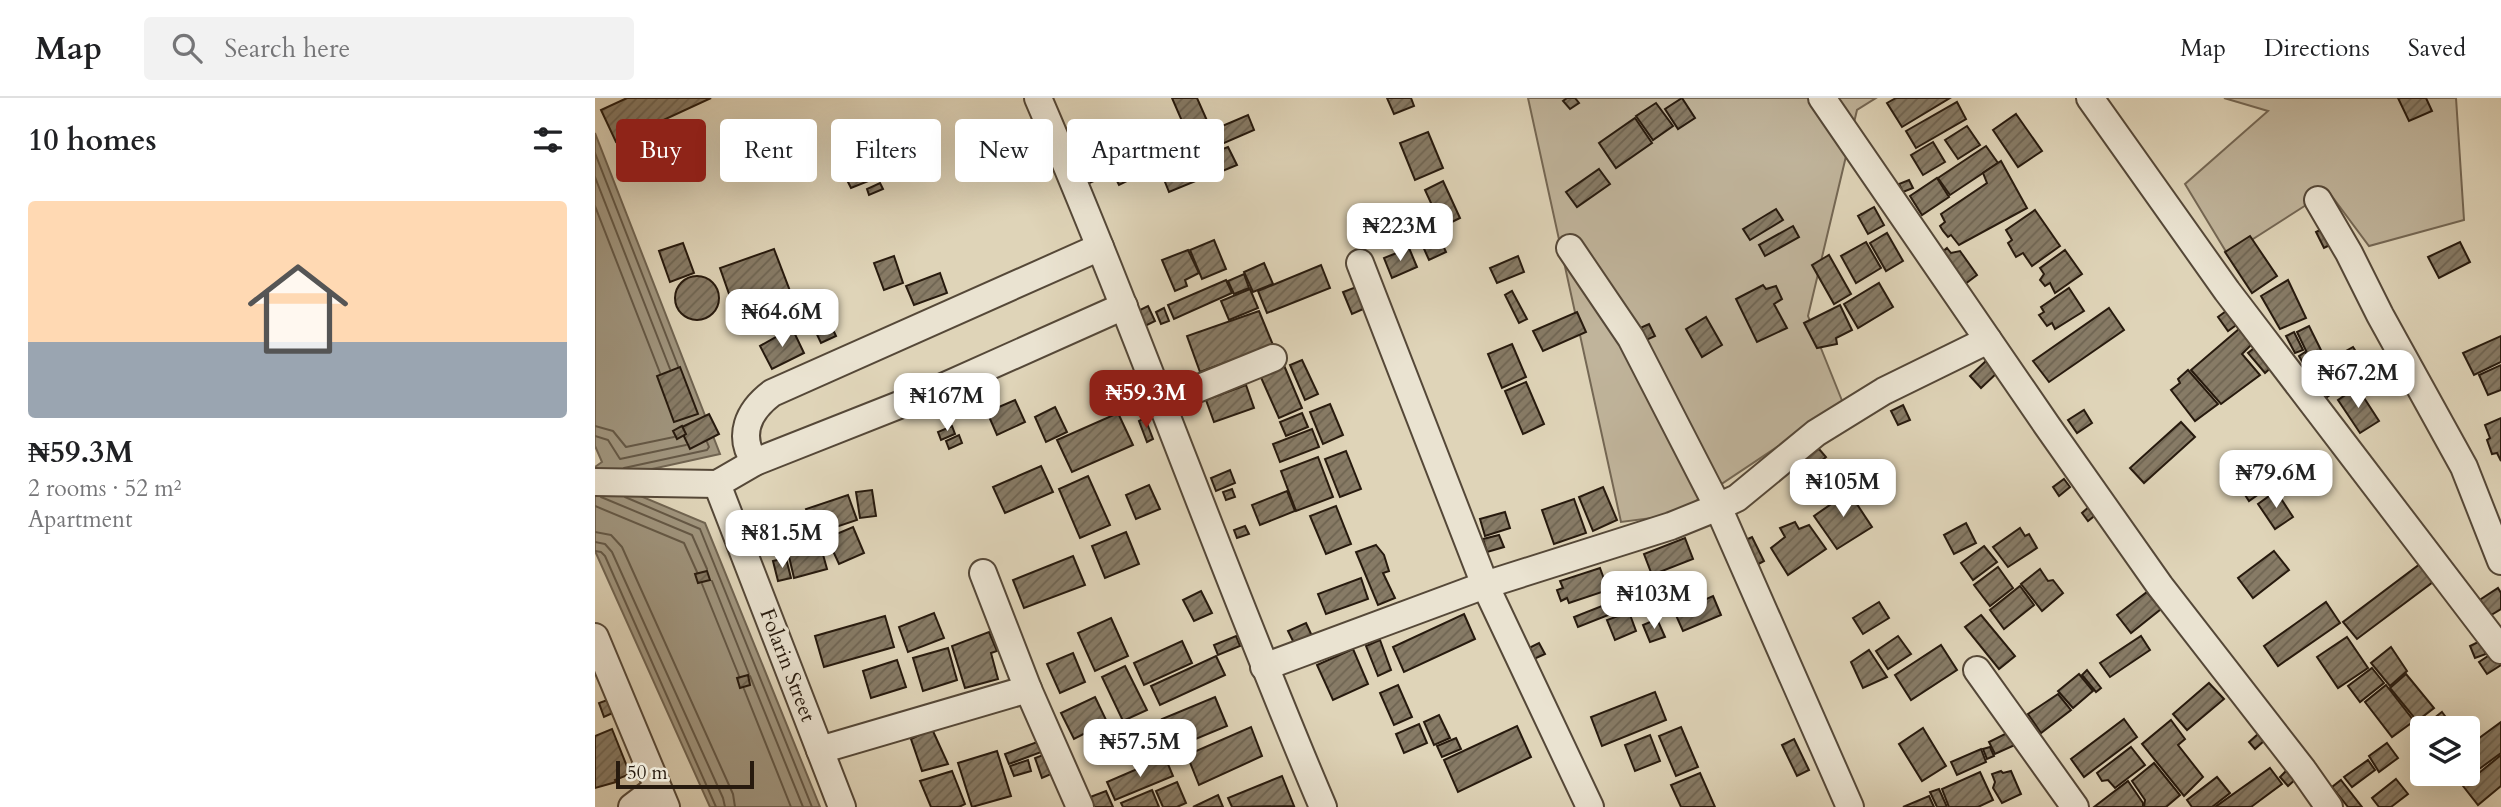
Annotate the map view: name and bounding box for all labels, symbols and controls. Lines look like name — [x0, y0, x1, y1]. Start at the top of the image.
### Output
search box — [144, 17, 634, 80]
text: Map — [35, 26, 102, 71]
icon: search — [168, 29, 206, 67]
text: Search here — [224, 31, 350, 66]
text: Map — [2180, 32, 2226, 65]
text: Directions — [2264, 32, 2370, 65]
text: Saved — [2408, 32, 2466, 65]
chip: Buy — [616, 119, 706, 182]
chip: Rent — [720, 119, 817, 182]
chip: Filters — [831, 119, 941, 182]
chip: New — [955, 119, 1053, 182]
chip: Apartment — [1067, 119, 1224, 182]
text: 10 homes — [28, 120, 157, 161]
icon: filters — [529, 121, 567, 159]
pin: ₦223M — [1351, 204, 1449, 263]
text: ₦223M — [1363, 210, 1437, 241]
icon: home — [235, 246, 361, 372]
pin: ₦64.6M — [725, 289, 839, 349]
text: ₦64.6M — [742, 296, 822, 327]
pin: ₦67.2M — [2301, 350, 2415, 410]
text: ₦67.2M — [2318, 357, 2398, 388]
pin: ₦59.3M — [1089, 370, 1203, 430]
pin: ₦167M — [898, 374, 996, 433]
text: ₦59.3M — [1106, 377, 1186, 408]
text: ₦167M — [910, 380, 984, 411]
text: ₦59.3M — [28, 432, 134, 473]
pin: ₦79.6M — [2219, 450, 2333, 510]
text: ₦79.6M — [2236, 457, 2316, 488]
pin: ₦105M — [1794, 460, 1892, 519]
text: ₦105M — [1806, 466, 1880, 497]
text: 2 rooms · 52 m² — [28, 473, 181, 504]
text: Apartment — [28, 504, 132, 535]
pin: ₦81.5M — [725, 510, 839, 570]
text: ₦81.5M — [742, 517, 822, 548]
pin: ₦103M — [1605, 572, 1703, 631]
text: ₦103M — [1617, 578, 1691, 609]
street label: Folarin Street — [753, 604, 823, 726]
map controls — [2410, 716, 2480, 786]
button: layers — [2410, 716, 2480, 786]
pin: ₦57.5M — [1083, 720, 1197, 779]
text: ₦57.5M — [1100, 726, 1180, 757]
scale bar — [616, 758, 754, 790]
text: 50 m — [627, 760, 668, 786]

